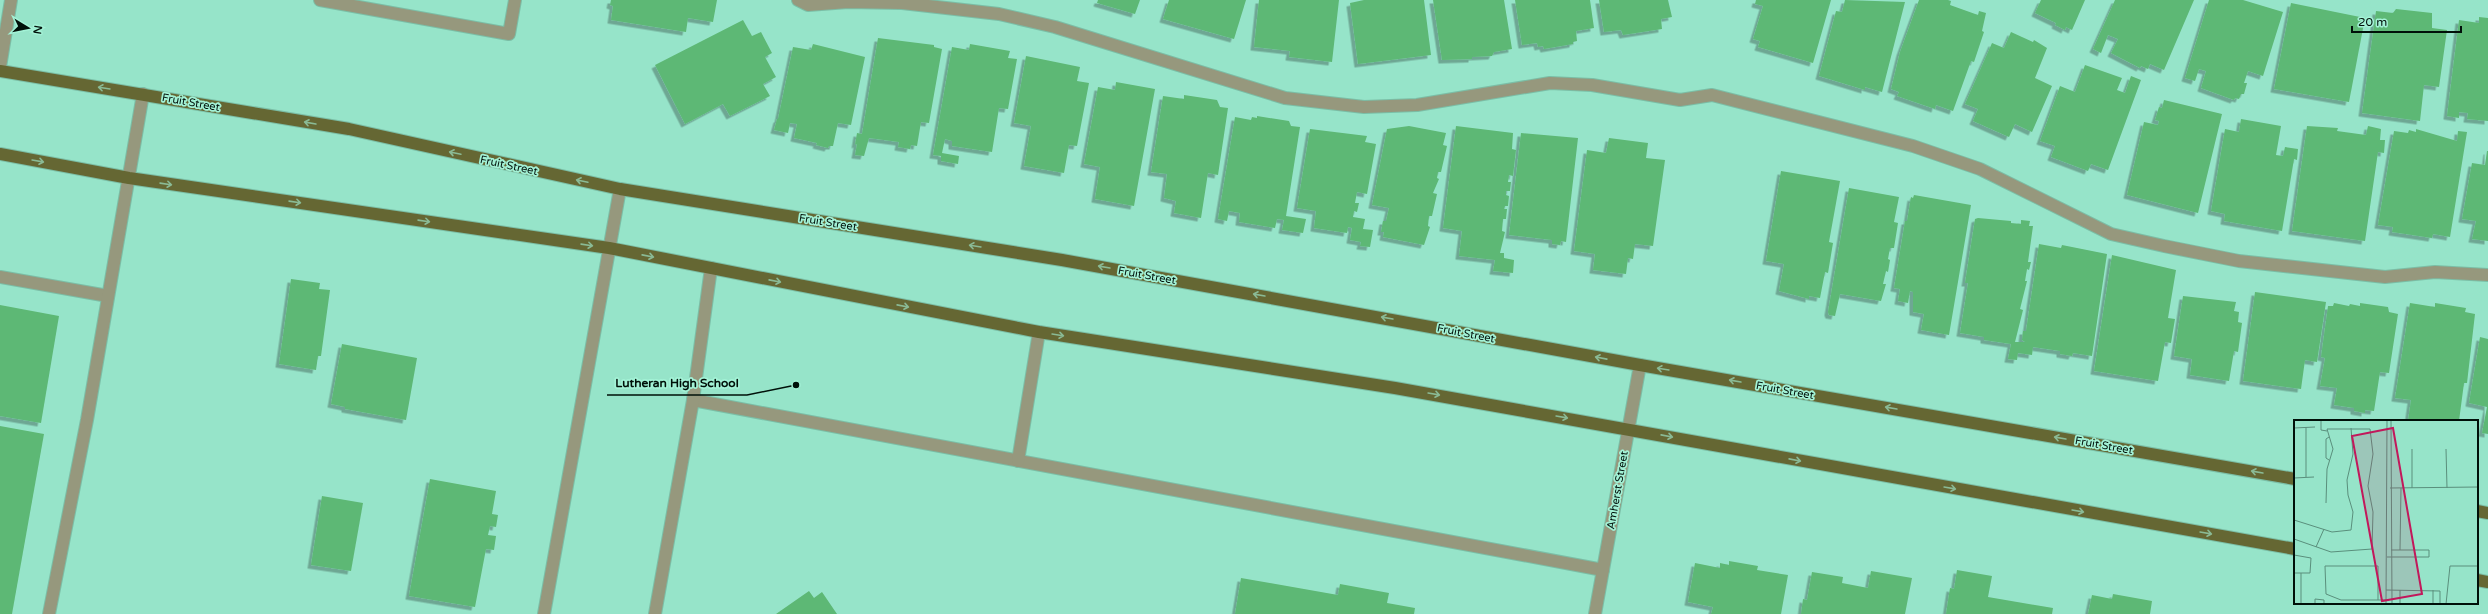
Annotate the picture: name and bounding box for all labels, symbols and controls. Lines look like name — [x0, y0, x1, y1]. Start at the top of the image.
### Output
north arrow — [8, 8, 48, 48]
scale bar — [2352, 8, 2461, 34]
text: 20 m — [2358, 15, 2387, 29]
text: N — [30, 24, 45, 35]
one-way arrow — [98, 84, 111, 92]
street label: Fruit Street — [161, 91, 221, 114]
one-way arrow — [304, 119, 317, 127]
one-way arrow — [449, 148, 462, 156]
street label: Fruit Street — [479, 153, 539, 178]
one-way arrow — [31, 158, 44, 166]
one-way arrow — [576, 176, 589, 184]
one-way arrow — [160, 180, 173, 188]
one-way arrow — [288, 198, 301, 206]
street label: Fruit Street — [798, 211, 858, 233]
one-way arrow — [417, 217, 430, 225]
one-way arrow — [580, 241, 593, 249]
one-way arrow — [969, 242, 982, 250]
one-way arrow — [641, 252, 654, 260]
one-way arrow — [1097, 263, 1110, 271]
street label: Fruit Street — [1117, 264, 1177, 287]
one-way arrow — [768, 277, 781, 285]
one-way arrow — [1253, 291, 1266, 299]
one-way arrow — [896, 302, 909, 310]
one-way arrow — [1381, 314, 1394, 322]
street label: Fruit Street — [1436, 322, 1496, 345]
one-way arrow — [1051, 331, 1064, 339]
one-way arrow — [1595, 354, 1608, 362]
one-way arrow — [1657, 365, 1670, 373]
callout: Lutheran High School — [607, 371, 747, 395]
text: Lutheran High School — [615, 376, 739, 391]
one-way arrow — [1729, 377, 1742, 385]
street label: Fruit Street — [1755, 379, 1815, 402]
one-way arrow — [1427, 391, 1440, 399]
one-way arrow — [1885, 404, 1898, 412]
one-way arrow — [1555, 413, 1568, 421]
inset map — [2294, 420, 2478, 604]
one-way arrow — [1660, 432, 1673, 440]
one-way arrow — [2053, 433, 2066, 441]
street label: Fruit Street — [2074, 434, 2134, 457]
street label: Amherst Street — [1604, 450, 1631, 530]
one-way arrow — [1788, 456, 1801, 464]
one-way arrow — [2250, 468, 2263, 476]
one-way arrow — [1943, 484, 1956, 492]
one-way arrow — [2071, 507, 2084, 515]
one-way arrow — [2199, 530, 2212, 538]

